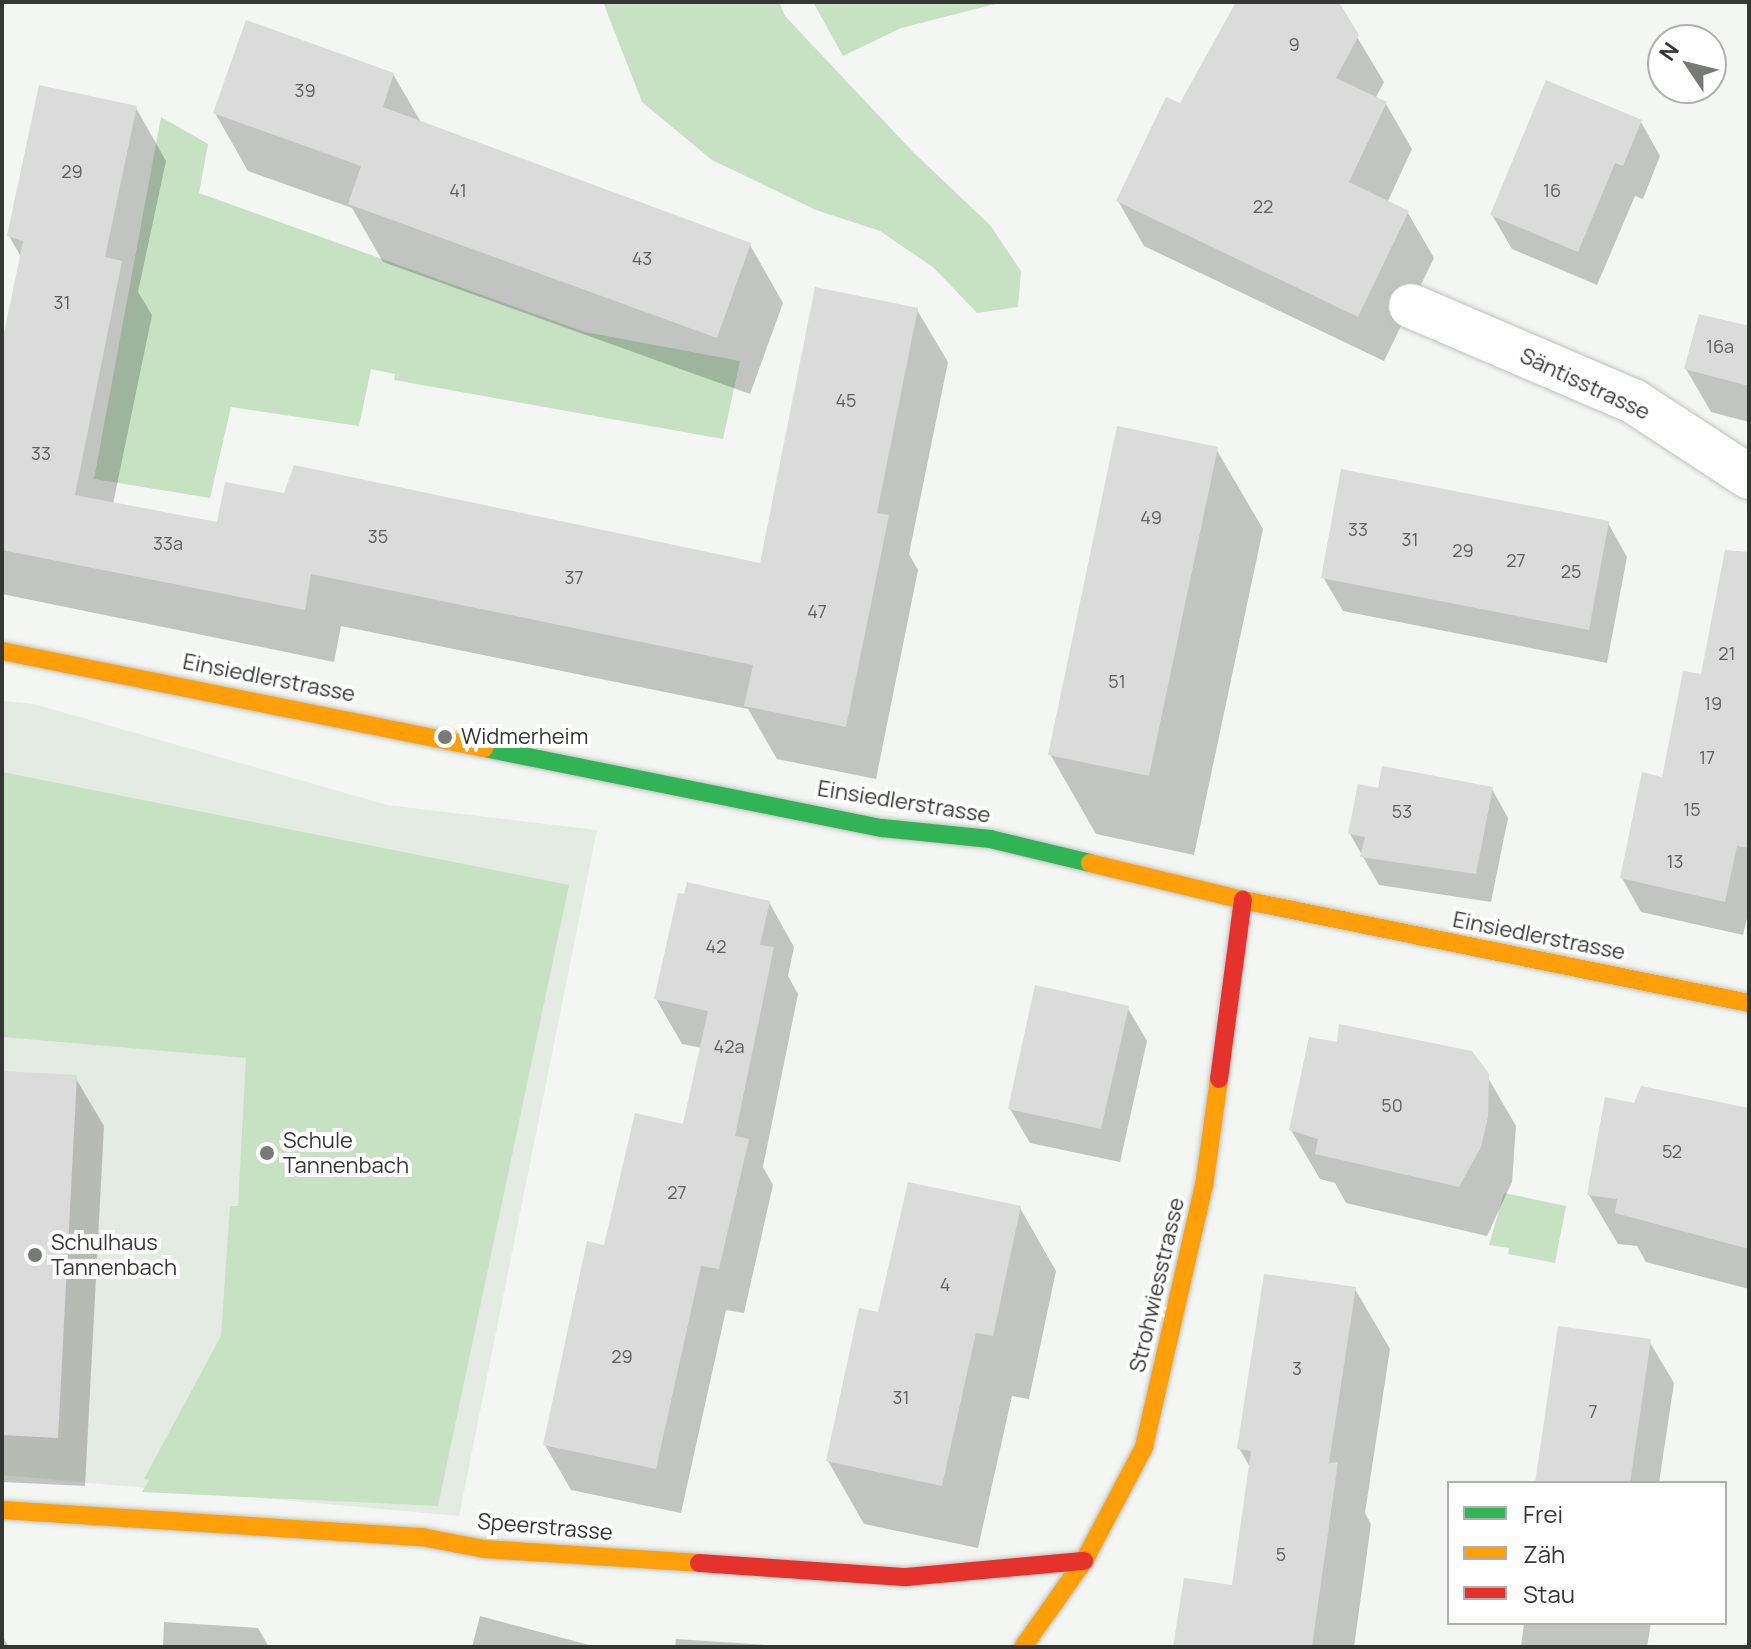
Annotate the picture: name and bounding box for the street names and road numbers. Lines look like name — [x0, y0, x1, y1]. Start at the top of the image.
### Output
street label: Säntisstrasse — [1516, 342, 1654, 426]
street label: Einsiedlerstrasse — [181, 648, 357, 708]
street label: Einsiedlerstrasse — [816, 775, 992, 829]
street label: Einsiedlerstrasse — [1451, 906, 1627, 966]
street label: Strohwiesstrasse — [1124, 1195, 1190, 1375]
street label: Speerstrasse — [476, 1508, 614, 1546]

